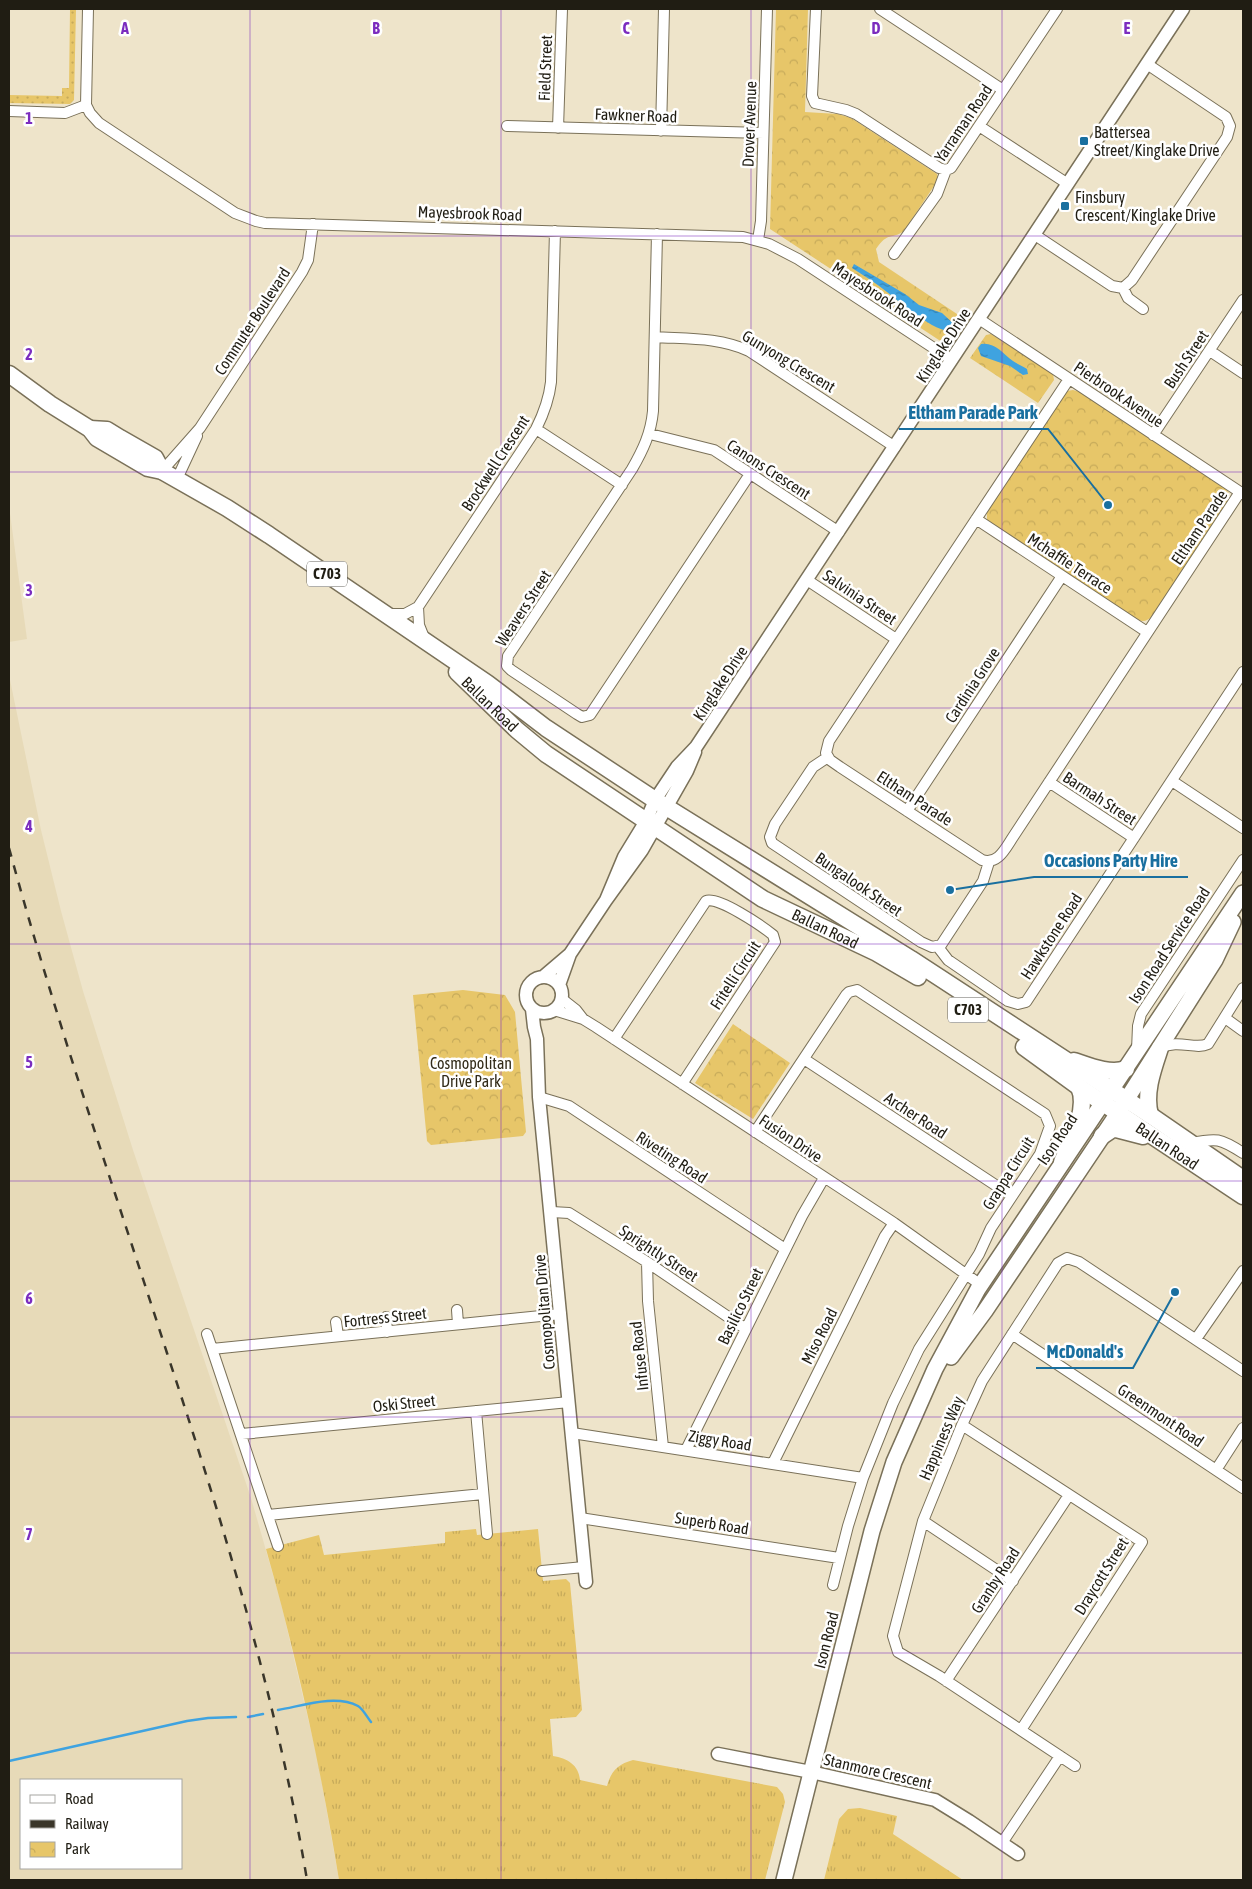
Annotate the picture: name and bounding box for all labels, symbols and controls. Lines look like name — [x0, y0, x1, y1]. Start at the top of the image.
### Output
text: A — [120, 19, 129, 37]
text: B — [372, 19, 380, 37]
text: C — [622, 19, 630, 37]
text: D — [872, 19, 881, 37]
text: E — [1124, 19, 1131, 37]
street label: Field Street — [535, 34, 555, 101]
street label: Drover Avenue — [739, 81, 759, 167]
street label: Yarraman Road — [930, 81, 996, 165]
street label: Fawkner Road — [594, 105, 678, 125]
text: 1 — [25, 109, 33, 127]
place label: Battersea Street/Kinglake Drive — [1094, 123, 1220, 160]
marker: Battersea Street/Kinglake Drive — [1078, 135, 1090, 147]
place label: Finsbury Crescent/Kinglake Drive — [1075, 188, 1216, 225]
marker: Finsbury Crescent/Kinglake Drive — [1059, 200, 1071, 212]
street label: Mayesbrook Road — [417, 202, 523, 225]
street label: Mayesbrook Road — [829, 258, 927, 331]
street label: Commuter Boulevard — [211, 264, 293, 378]
street label: Kinglake Drive — [912, 304, 975, 386]
street label: Gunyong Crescent — [739, 326, 839, 397]
street label: Bush Street — [1160, 326, 1212, 391]
text: 2 — [25, 345, 33, 363]
street label: Pierbrook Avenue — [1071, 357, 1167, 431]
callout: Eltham Parade Park — [899, 396, 1048, 429]
text: Eltham Parade Park — [908, 402, 1039, 423]
street label: Brockwell Crescent — [457, 411, 533, 514]
street label: Canons Crescent — [724, 435, 814, 503]
street label: Eltham Parade — [1167, 486, 1231, 568]
street label: Mchaffie Terrace — [1025, 529, 1115, 597]
road number: C703 — [307, 562, 347, 586]
street label: Weavers Street — [492, 566, 555, 649]
street label: Salvinia Street — [820, 566, 900, 628]
text: 3 — [25, 581, 33, 599]
street label: Kinglake Drive — [689, 642, 752, 724]
street label: Cardinia Grove — [941, 644, 1003, 726]
street label: Ballan Road — [458, 673, 522, 735]
street label: Eltham Parade — [874, 767, 956, 829]
street label: Barmah Street — [1060, 768, 1140, 829]
text: 4 — [24, 817, 33, 835]
callout: Occasions Party Hire — [1034, 844, 1188, 877]
street label: Bungalook Street — [812, 848, 906, 921]
text: Occasions Party Hire — [1044, 850, 1178, 871]
street label: Ison Road Service Road — [1125, 884, 1213, 1006]
street label: Hawkstone Road — [1017, 890, 1085, 982]
street label: Ballan Road — [789, 905, 861, 952]
street label: Fritelli Circuit — [706, 937, 764, 1013]
road number: C703 — [948, 998, 988, 1022]
text: 5 — [25, 1053, 33, 1071]
park label: Cosmopolitan Drive Park — [430, 1054, 512, 1090]
street label: Archer Road — [881, 1088, 951, 1142]
street label: Fusion Drive — [756, 1110, 826, 1166]
street label: Ison Road — [1033, 1110, 1081, 1168]
street label: Ballan Road — [1132, 1118, 1202, 1173]
street label: Riveting Road — [633, 1127, 711, 1187]
street label: Grappa Circuit — [978, 1133, 1039, 1213]
street label: Sprightly Street — [616, 1221, 702, 1286]
street label: Cosmopolitan Drive — [530, 1254, 559, 1370]
street label: Basilico Street — [714, 1264, 766, 1347]
text: 6 — [25, 1289, 33, 1307]
street label: Fortress Street — [343, 1304, 428, 1330]
street label: Miso Road — [797, 1305, 841, 1367]
street label: Infuse Road — [626, 1320, 652, 1392]
callout: McDonald's — [1036, 1335, 1133, 1368]
text: McDonald's — [1047, 1341, 1124, 1362]
street label: Greenmont Road — [1115, 1380, 1207, 1450]
street label: Oski Street — [372, 1391, 436, 1415]
street label: Happiness Way — [915, 1393, 968, 1483]
street label: Ziggy Road — [687, 1426, 753, 1455]
street label: Superb Road — [674, 1508, 750, 1539]
text: 7 — [25, 1525, 33, 1543]
street label: Draycott Street — [1070, 1534, 1133, 1618]
street label: Granby Road — [967, 1544, 1024, 1617]
street label: Ison Road — [810, 1610, 842, 1670]
street label: Stanmore Crescent — [822, 1750, 934, 1792]
legend — [20, 1779, 182, 1869]
text: Road — [65, 1790, 94, 1807]
text: Railway — [65, 1815, 109, 1832]
text: Park — [65, 1840, 90, 1857]

